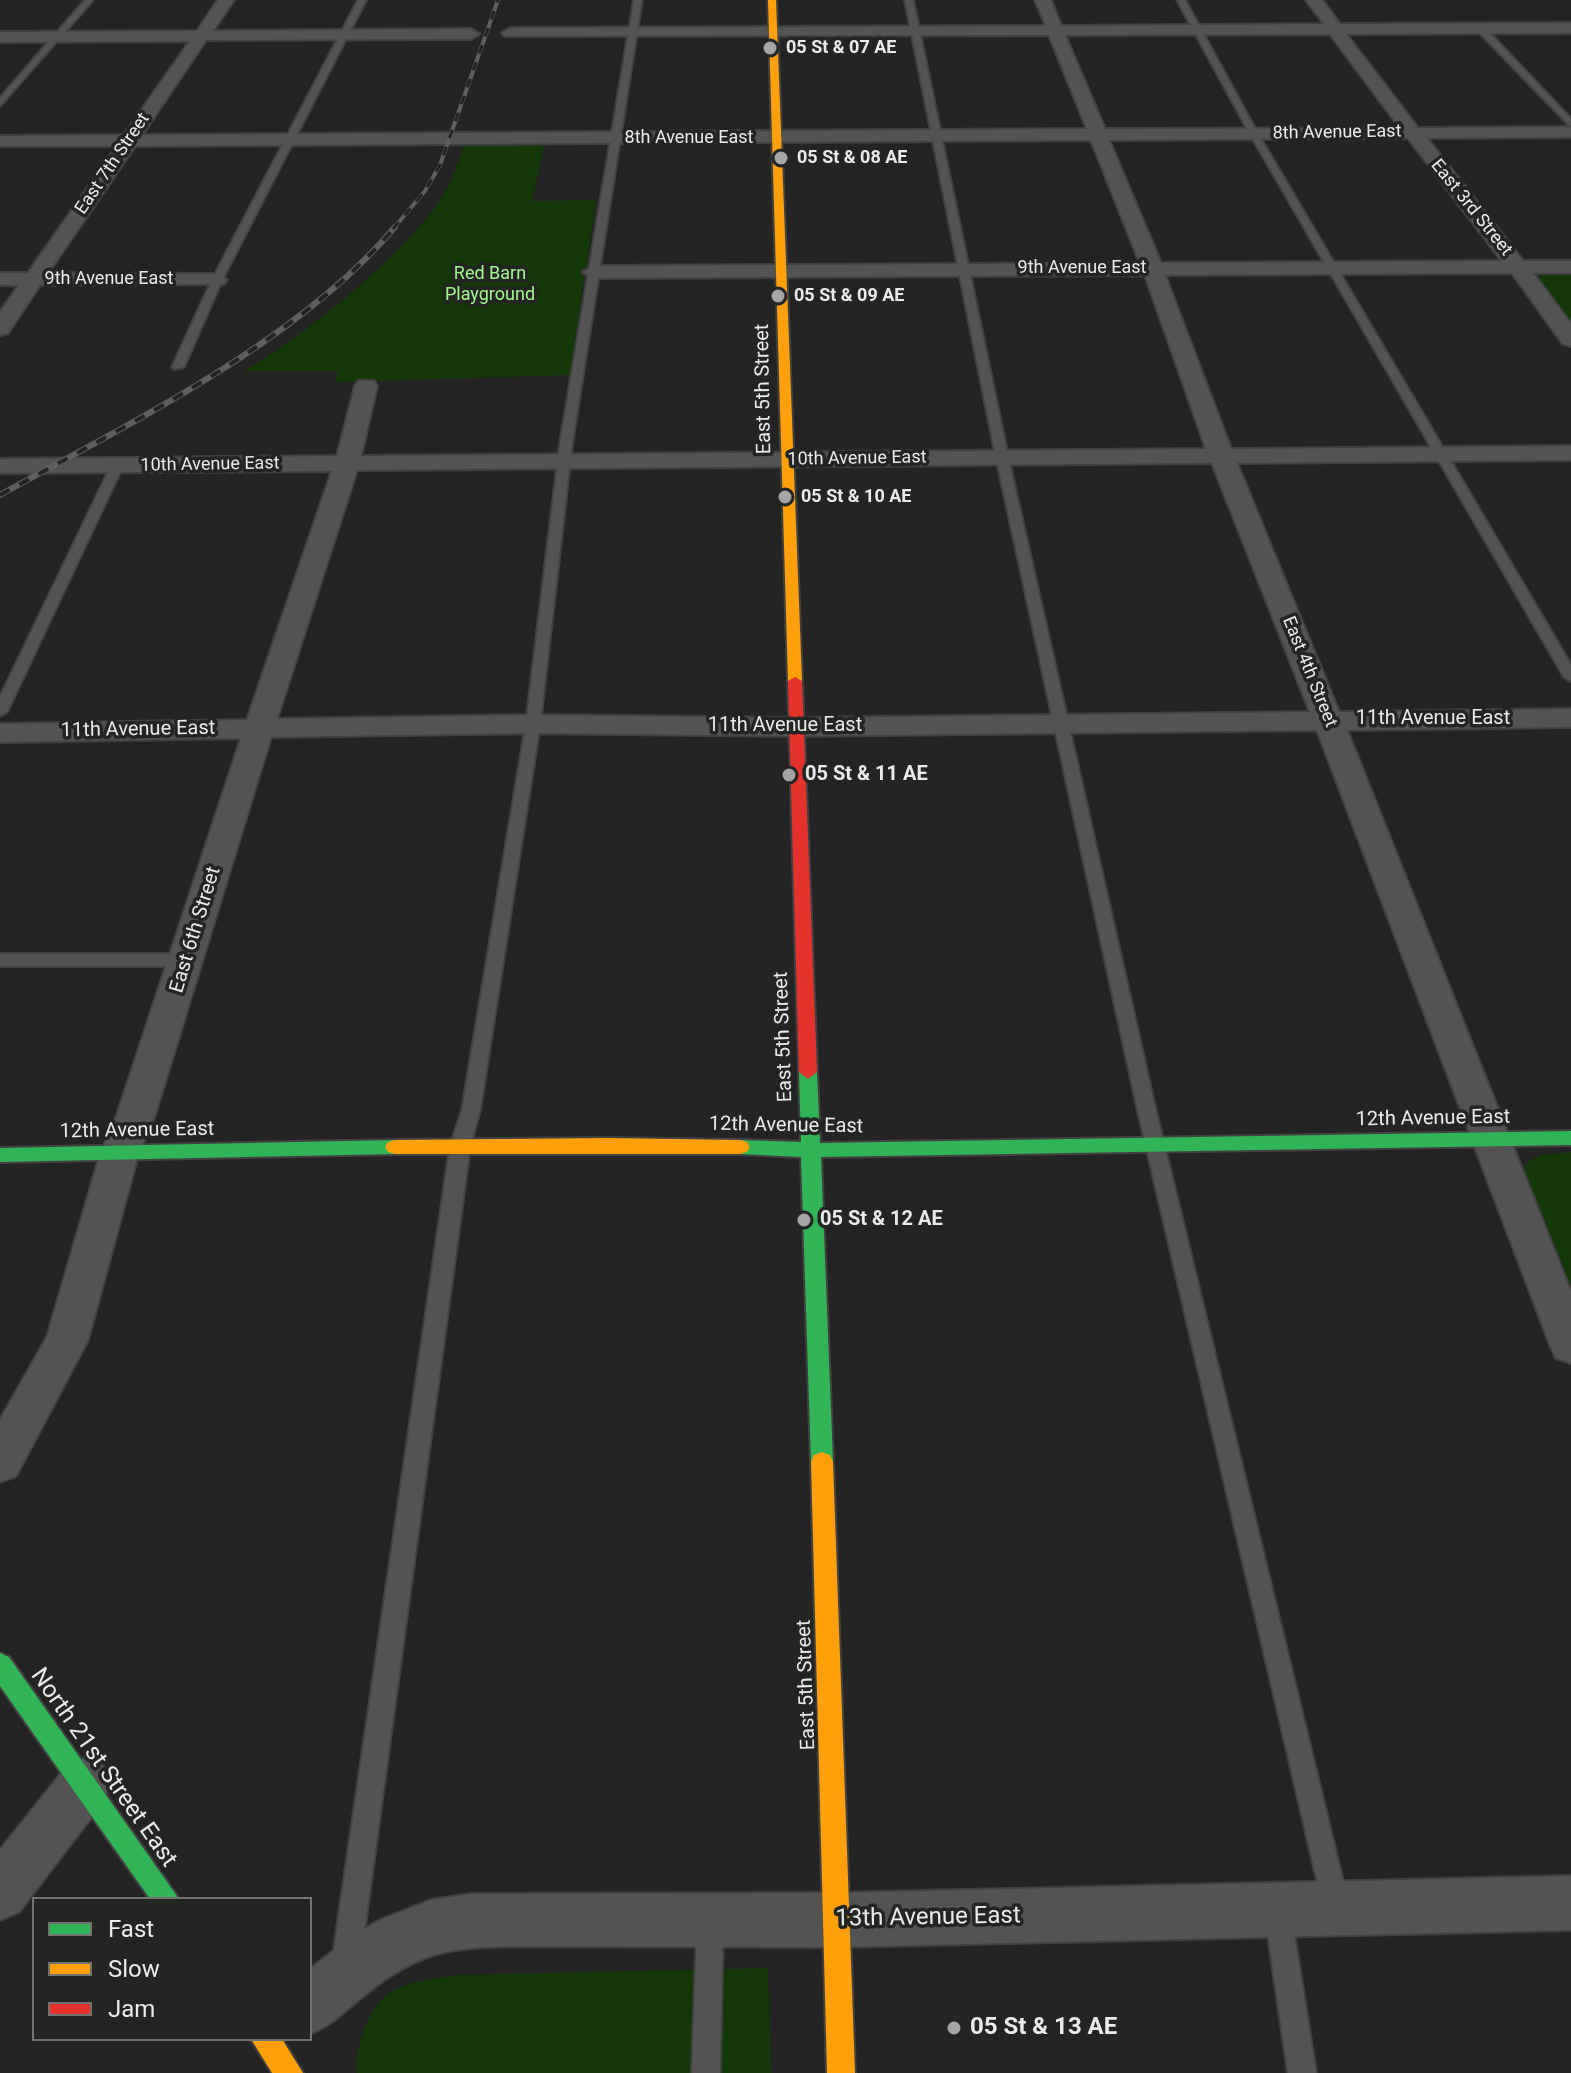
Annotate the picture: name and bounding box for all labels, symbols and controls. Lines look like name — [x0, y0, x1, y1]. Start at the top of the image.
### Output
place label: 05 St & 07 AE — [786, 37, 896, 59]
marker: 05 St & 07 AE — [761, 39, 779, 57]
street label: East 7th Street — [71, 109, 155, 219]
street label: 8th Avenue East — [1272, 121, 1402, 145]
street label: 8th Avenue East — [625, 127, 753, 149]
place label: 05 St & 08 AE — [797, 147, 907, 169]
marker: 05 St & 08 AE — [772, 149, 790, 167]
street label: East 3rd Street — [1426, 155, 1516, 261]
street label: 9th Avenue East — [1018, 257, 1146, 279]
park label: Red Barn Playground — [445, 263, 535, 306]
street label: 9th Avenue East — [45, 268, 173, 290]
place label: 05 St & 09 AE — [794, 285, 904, 307]
marker: 05 St & 09 AE — [769, 287, 787, 305]
street label: East 5th Street — [751, 324, 777, 454]
street label: 10th Avenue East — [787, 447, 927, 471]
street label: 10th Avenue East — [140, 453, 280, 477]
place label: 05 St & 10 AE — [801, 486, 911, 508]
marker: 05 St & 10 AE — [776, 488, 794, 506]
street label: East 4th Street — [1277, 613, 1341, 731]
street label: 11th Avenue East — [1356, 707, 1510, 731]
street label: 11th Avenue East — [708, 714, 862, 738]
street label: 11th Avenue East — [61, 717, 215, 743]
place label: 05 St & 11 AE — [805, 763, 928, 787]
marker: 05 St & 11 AE — [780, 766, 798, 784]
street label: East 6th Street — [165, 864, 227, 996]
street label: East 5th Street — [770, 971, 798, 1103]
street label: 12th Avenue East — [1356, 1106, 1510, 1132]
street label: 12th Avenue East — [709, 1113, 863, 1139]
street label: 12th Avenue East — [60, 1118, 214, 1144]
place label: 05 St & 12 AE — [820, 1208, 943, 1232]
marker: 05 St & 12 AE — [795, 1211, 813, 1229]
street label: East 5th Street — [793, 1619, 821, 1751]
street label: North 21st Street East — [24, 1663, 182, 1873]
legend — [32, 1897, 312, 2041]
street label: 13th Avenue East — [835, 1902, 1021, 1934]
text: Fast — [108, 1915, 154, 1943]
text: Slow — [108, 1955, 160, 1983]
text: Jam — [108, 1995, 155, 2023]
place label: 05 St & 13 AE — [970, 2014, 1117, 2042]
marker: 05 St & 13 AE — [945, 2019, 963, 2037]

